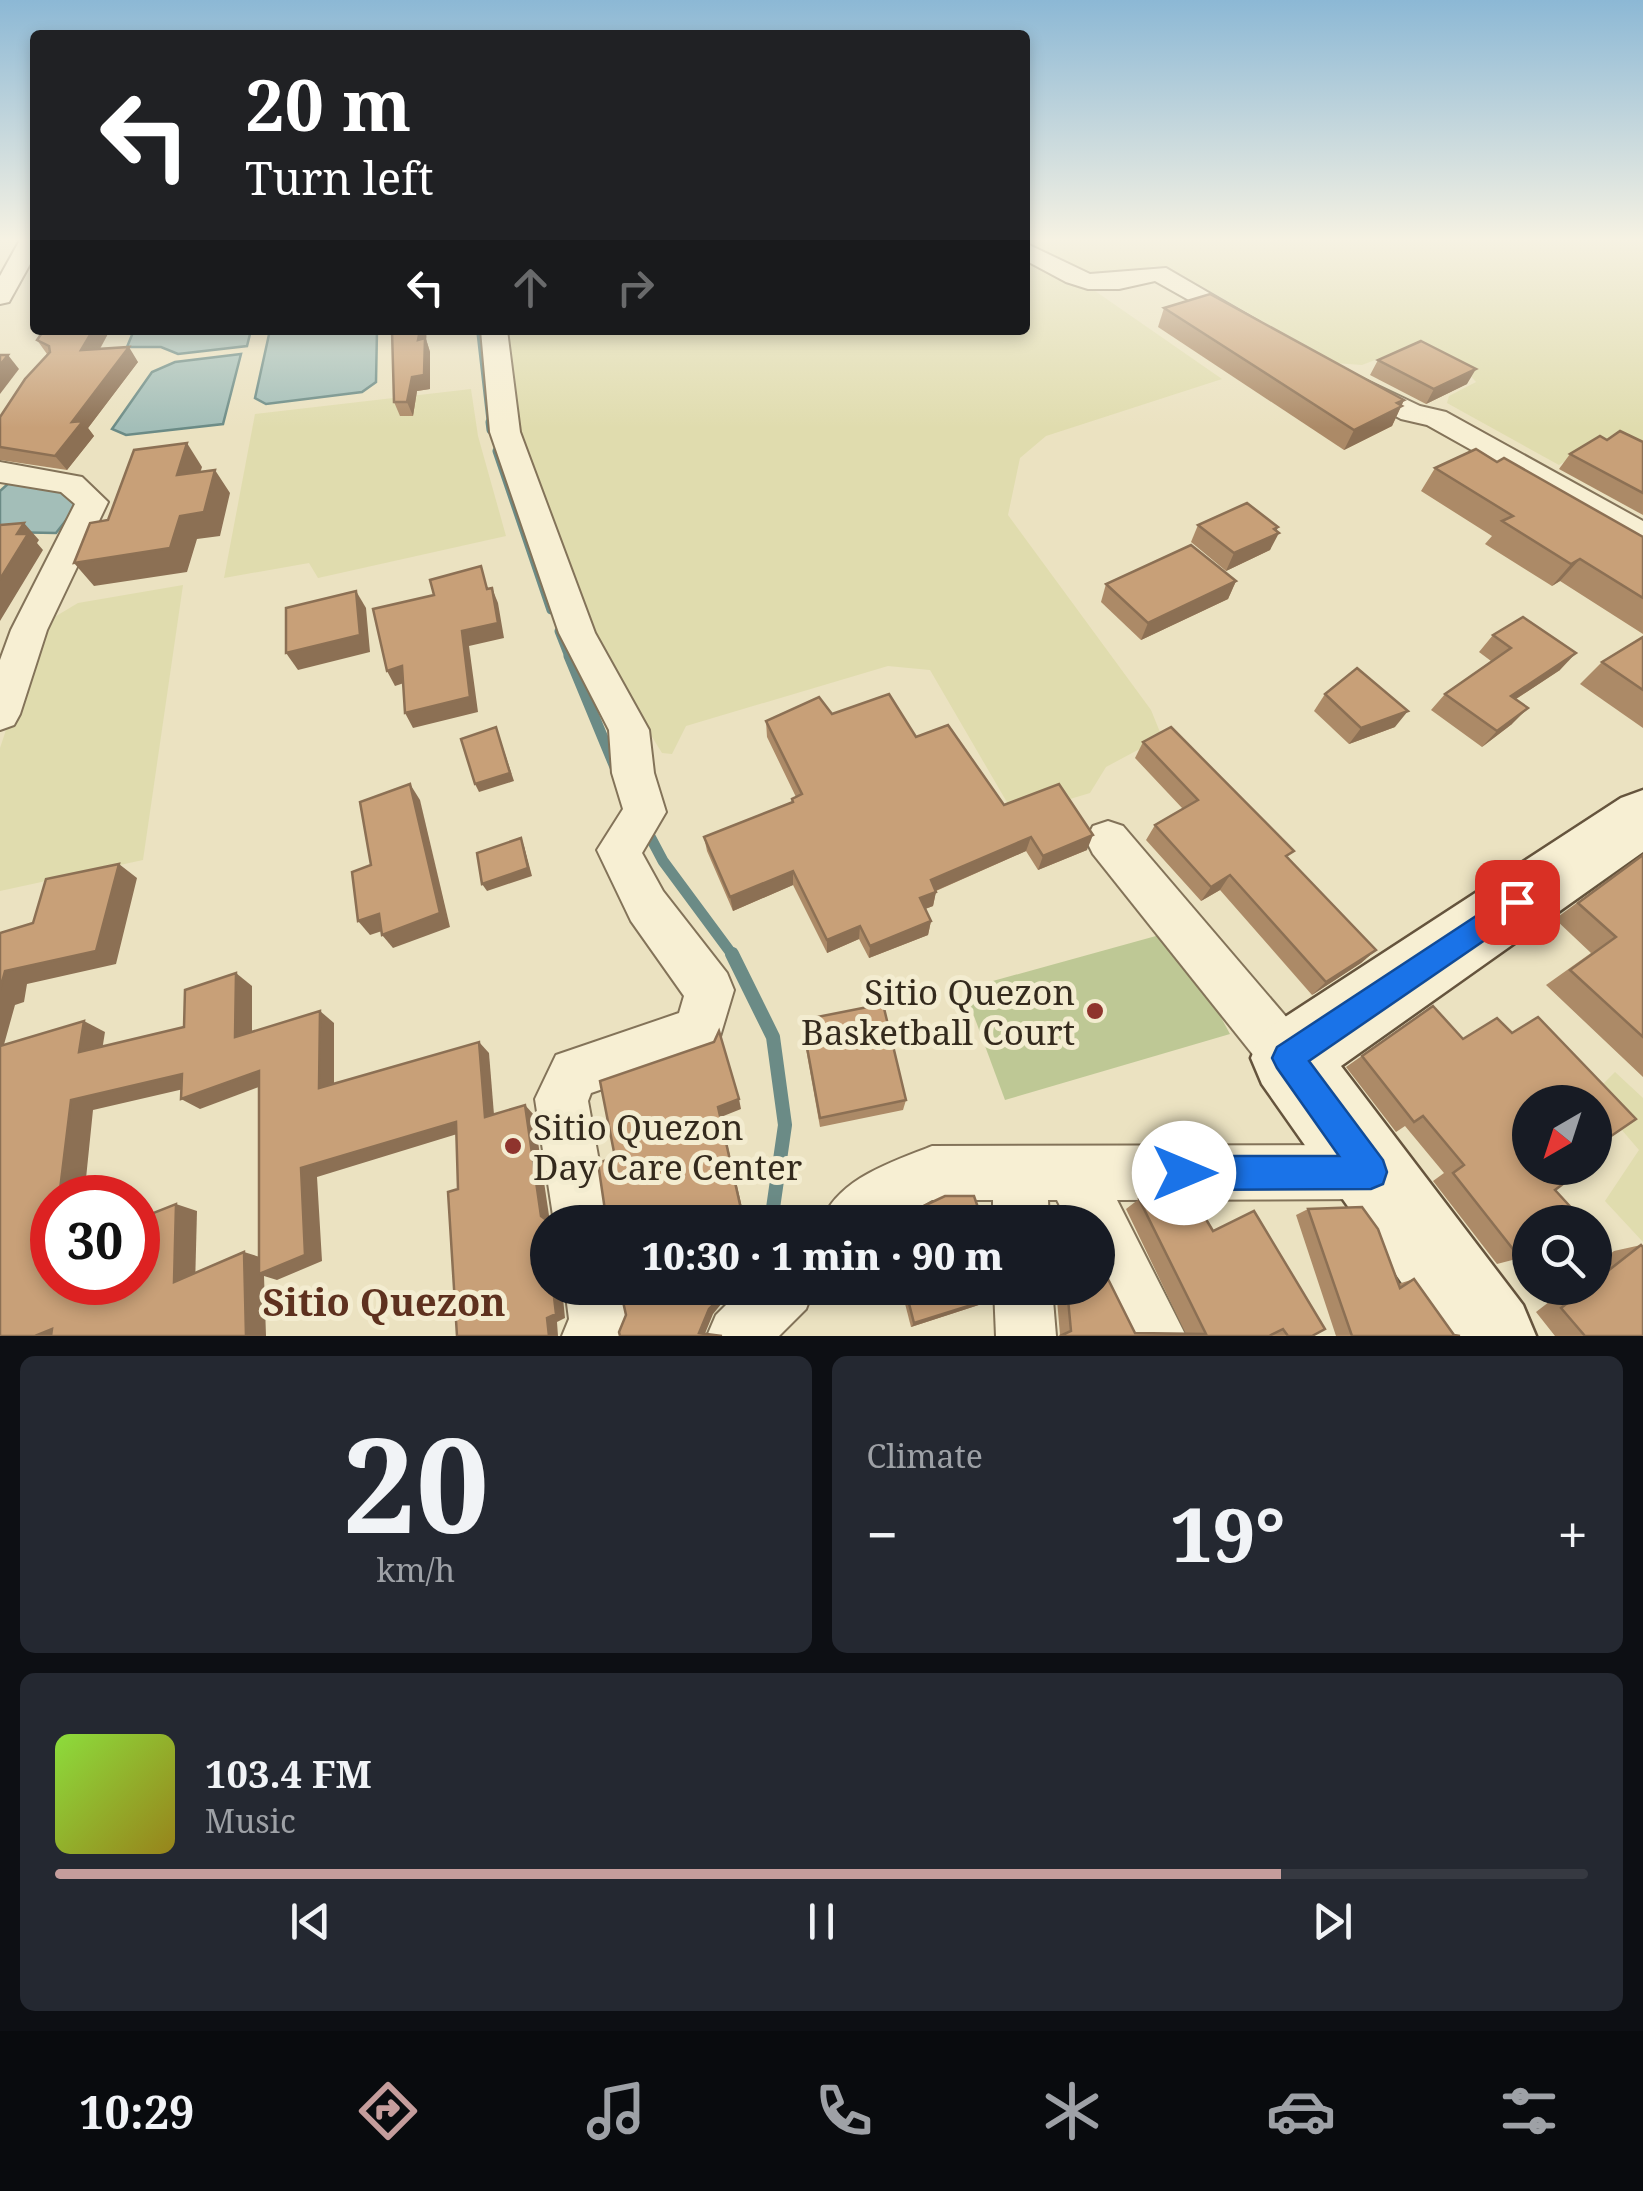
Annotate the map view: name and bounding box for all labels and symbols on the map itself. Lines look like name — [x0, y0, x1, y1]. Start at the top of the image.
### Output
pin — [1475, 860, 1560, 945]
place label: Sitio Quezon Basketball Court — [801, 968, 1075, 1055]
marker: Sitio Quezon Basketball Court — [1084, 1000, 1106, 1022]
north arrow — [1512, 1085, 1612, 1185]
place label: Sitio Quezon Day Care Center — [533, 1103, 802, 1190]
position arrow — [1132, 1121, 1236, 1225]
marker: Sitio Quezon Day Care Center — [502, 1135, 524, 1157]
speed limit sign: 30 — [30, 1175, 160, 1305]
district label: Sitio Quezon — [262, 1275, 506, 1327]

